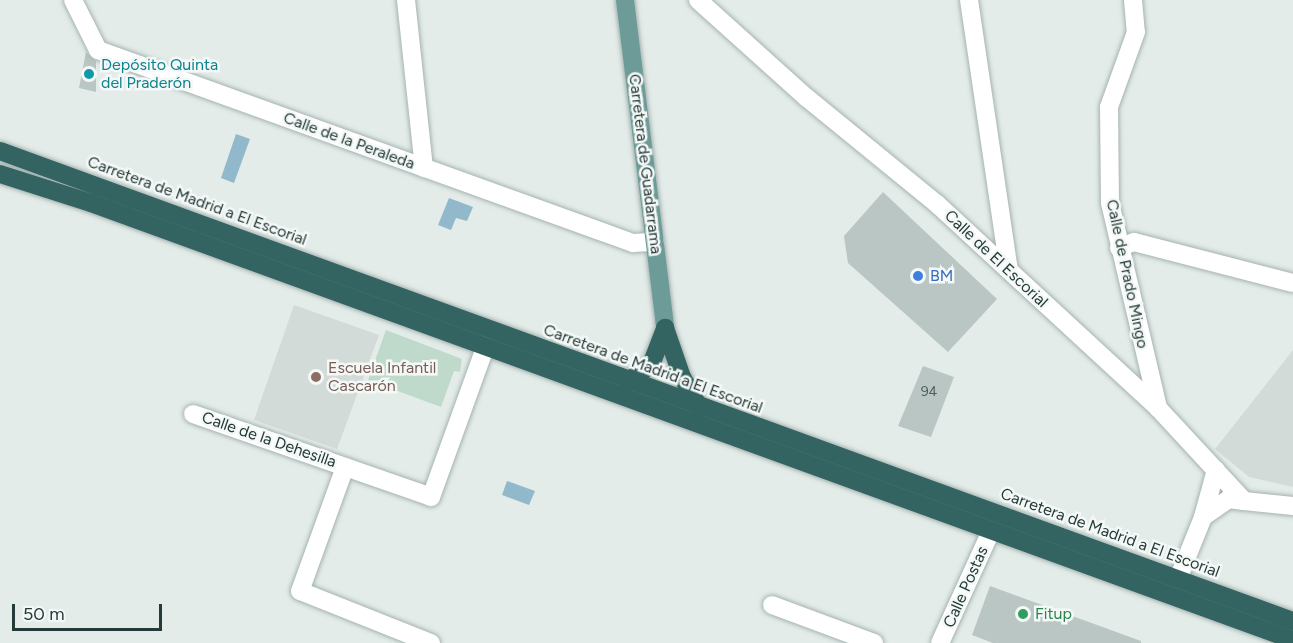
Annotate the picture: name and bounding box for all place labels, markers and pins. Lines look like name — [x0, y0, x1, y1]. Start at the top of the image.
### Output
place label: Depósito Quinta del Praderón — [101, 55, 218, 93]
marker: Depósito Quinta del Praderón — [82, 67, 96, 81]
place label: BM — [930, 266, 953, 286]
marker: BM — [911, 269, 925, 283]
place label: Escuela Infantil Cascarón — [328, 358, 436, 396]
marker: Escuela Infantil Cascarón — [309, 370, 323, 384]
place label: Fitup — [1035, 604, 1072, 624]
marker: Fitup — [1016, 607, 1030, 621]

